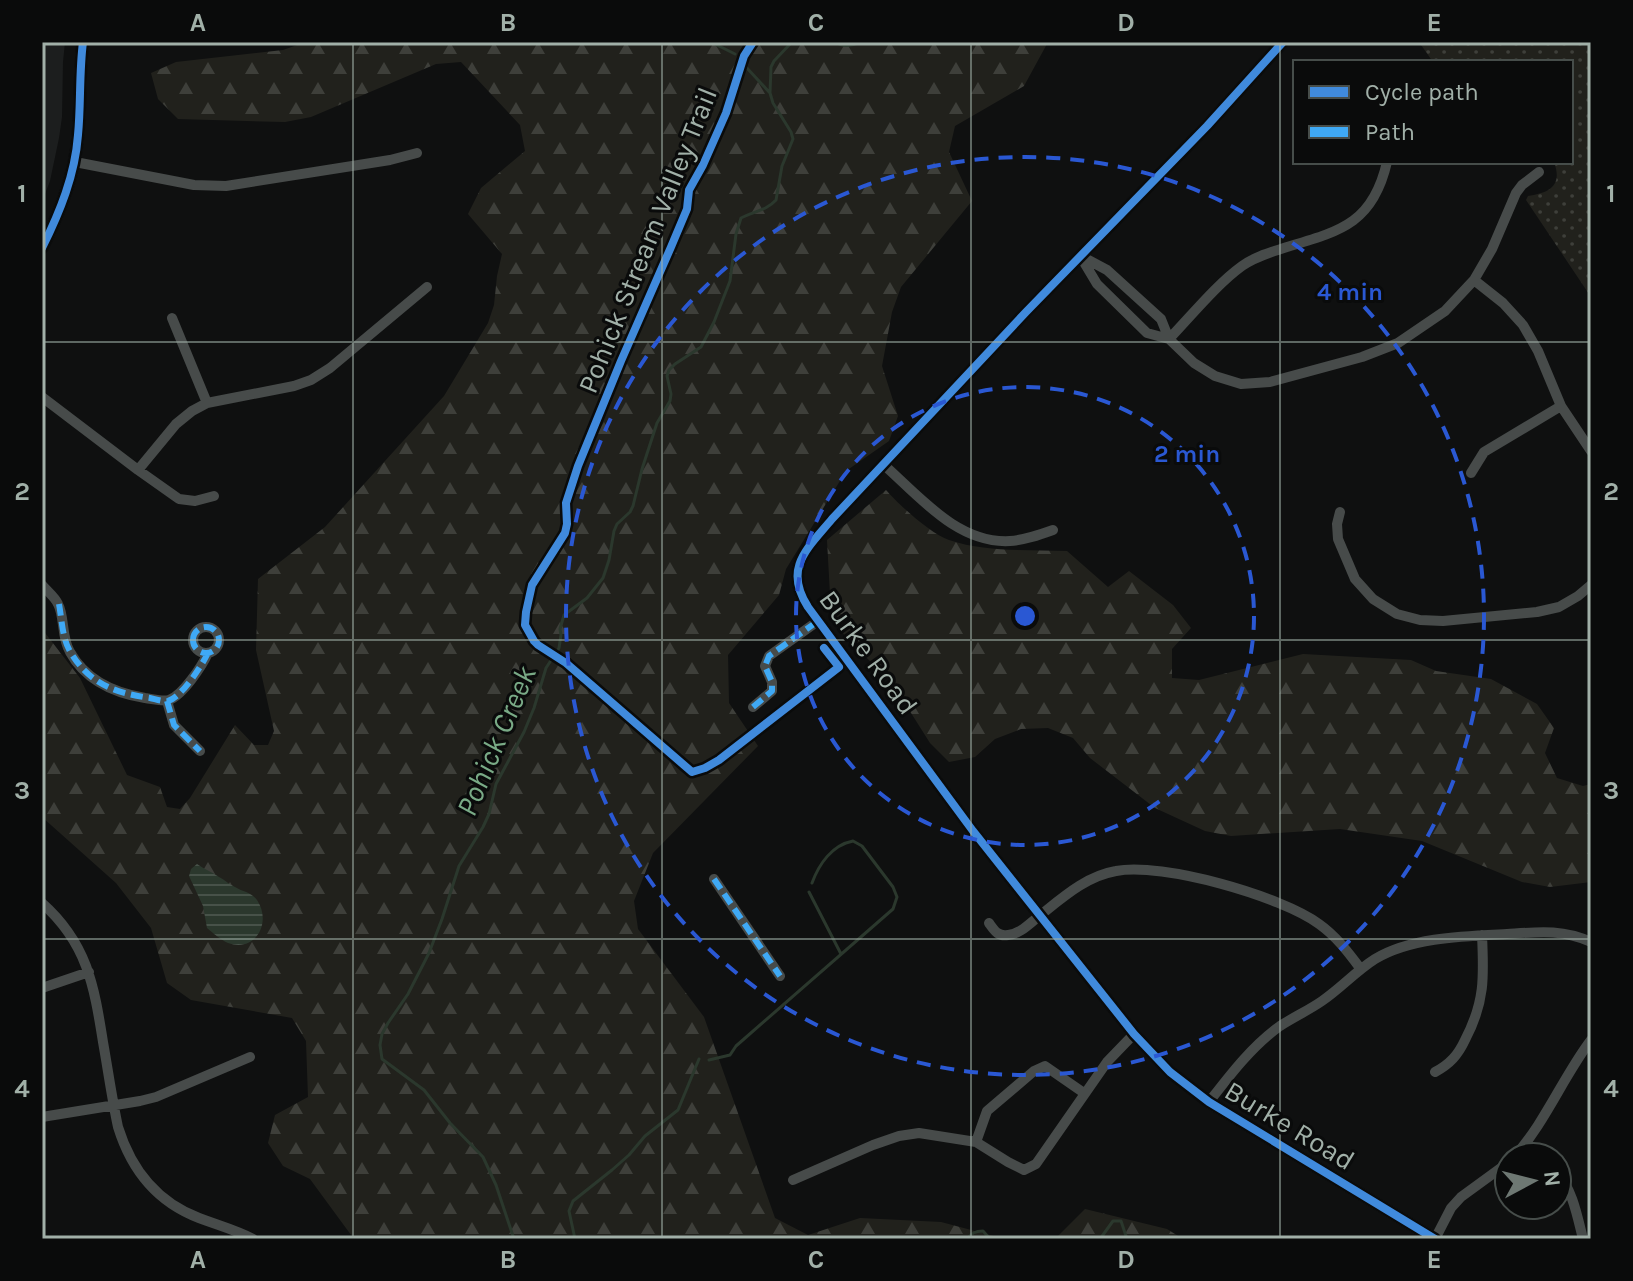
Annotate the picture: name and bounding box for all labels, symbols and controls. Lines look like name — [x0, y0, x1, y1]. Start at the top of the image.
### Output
text: A — [190, 7, 206, 38]
text: B — [500, 7, 516, 38]
text: C — [808, 7, 824, 38]
text: D — [1117, 7, 1135, 38]
text: E — [1426, 7, 1442, 38]
legend — [1293, 60, 1573, 164]
text: Cycle path — [1365, 78, 1479, 106]
street label: Pohick Stream Valley Trail — [571, 82, 724, 398]
text: Path — [1365, 118, 1415, 146]
text: 1 — [17, 178, 27, 209]
text: 1 — [1606, 178, 1616, 209]
text: 4 min — [1317, 278, 1383, 306]
text: 2 min — [1154, 440, 1220, 468]
text: 2 — [14, 476, 30, 507]
text: 2 — [1603, 476, 1619, 507]
street label: Burke Road — [812, 584, 925, 721]
centre of rings — [1011, 602, 1039, 630]
water label: Pohick Creek — [448, 660, 544, 821]
text: 3 — [14, 775, 30, 806]
text: 3 — [1603, 775, 1619, 806]
text: 4 — [14, 1073, 30, 1104]
text: 4 — [1603, 1073, 1619, 1104]
street label: Burke Road — [1219, 1074, 1361, 1177]
north arrow — [1493, 1141, 1573, 1221]
text: N — [1538, 1169, 1566, 1188]
text: A — [190, 1244, 206, 1275]
text: B — [500, 1244, 516, 1275]
text: C — [808, 1244, 824, 1275]
text: D — [1117, 1244, 1135, 1275]
text: E — [1426, 1244, 1442, 1275]

